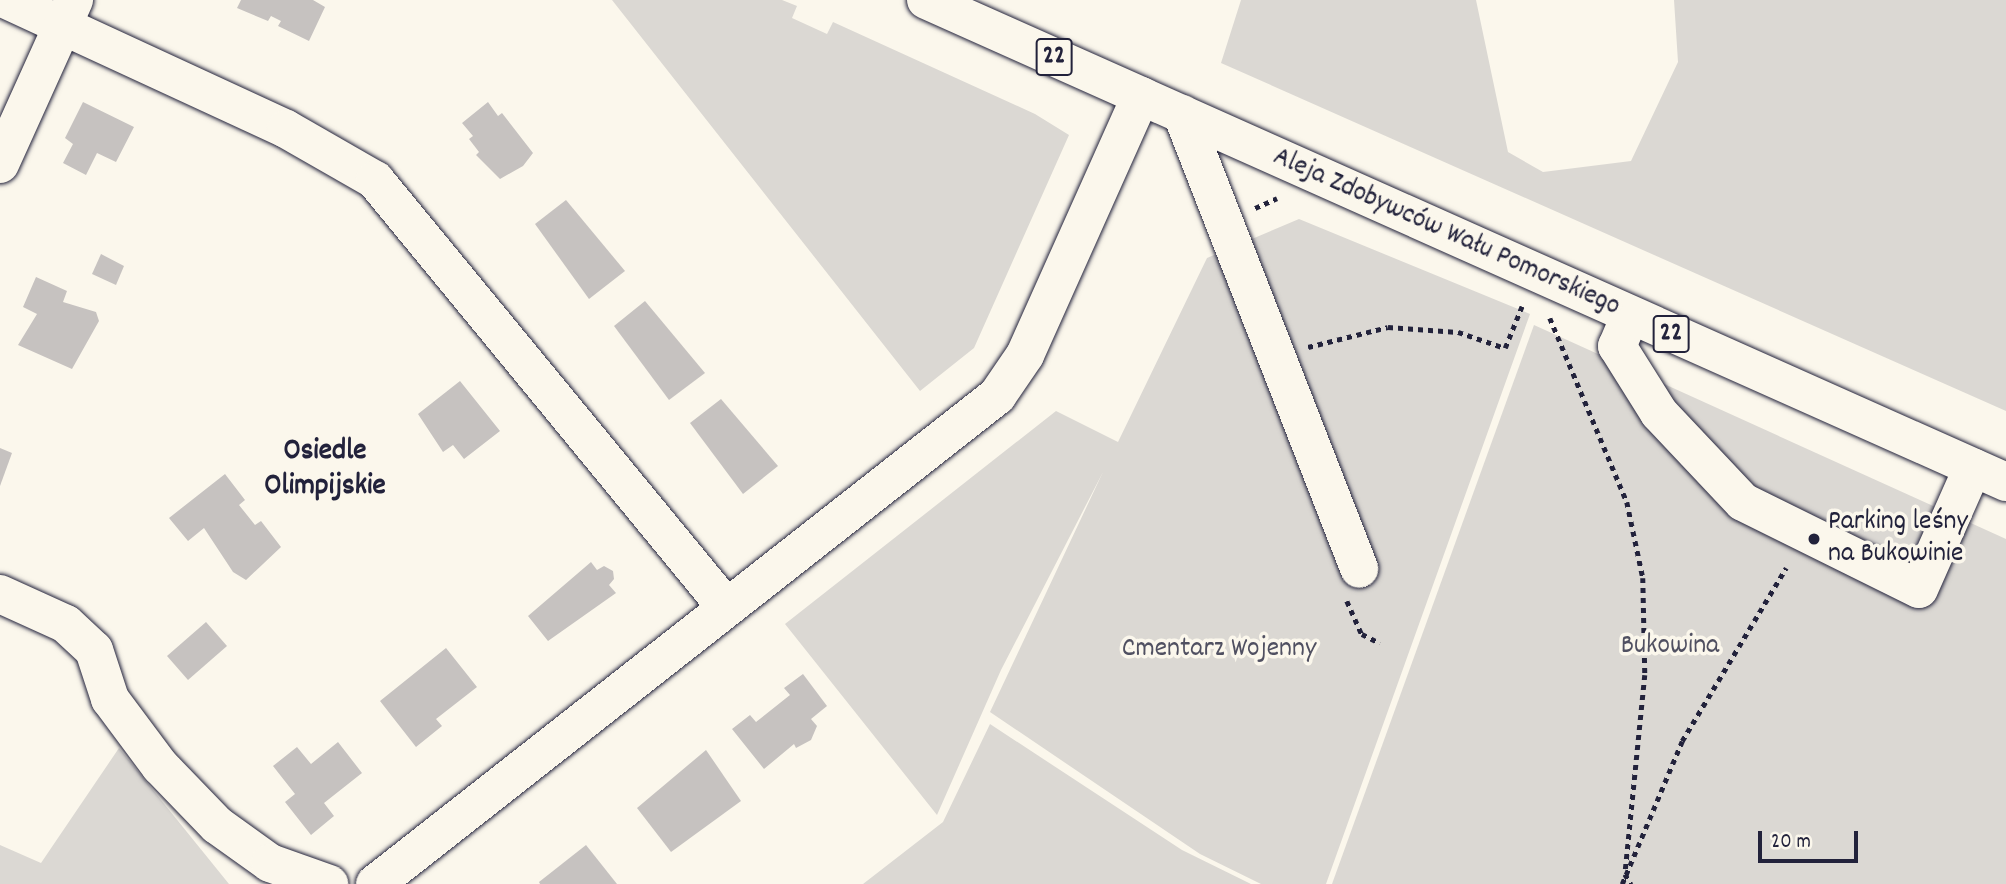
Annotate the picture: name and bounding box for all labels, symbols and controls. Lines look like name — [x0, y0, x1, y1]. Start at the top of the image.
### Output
road number: 22 — [1035, 34, 1073, 80]
street label: Aleja Zdobywców Wału Pomorskiego — [1267, 141, 1625, 325]
road number: 22 — [1652, 312, 1690, 356]
district label: Osiedle Olimpijskie — [264, 435, 386, 505]
place label: Parking leśny na Bukowinie — [1828, 506, 1968, 572]
marker: Parking leśny na Bukowinie — [1806, 531, 1822, 547]
park label: Bukowina — [1621, 630, 1719, 664]
park label: Cmentarz Wojenny — [1122, 633, 1316, 667]
scale bar — [1761, 818, 1861, 862]
text: 20 m — [1771, 828, 1811, 858]

